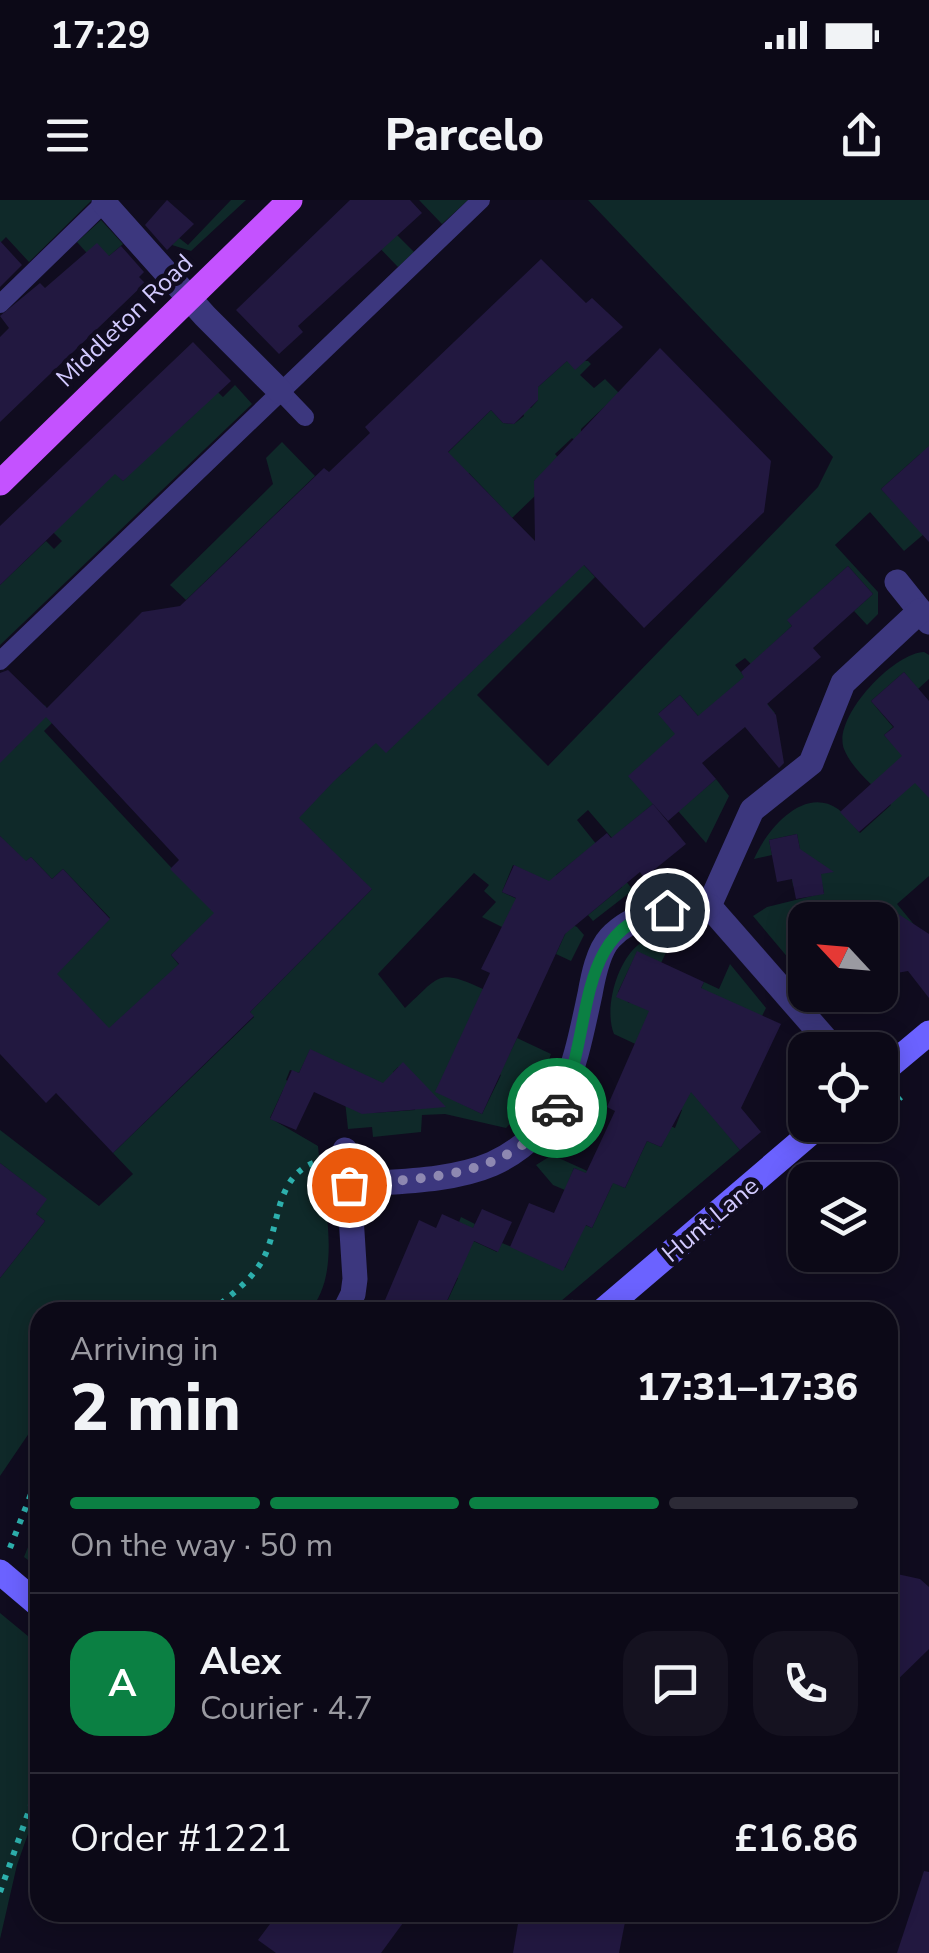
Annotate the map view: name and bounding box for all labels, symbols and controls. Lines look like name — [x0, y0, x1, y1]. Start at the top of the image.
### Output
text: 17:29 — [50, 10, 151, 61]
text: Parcelo — [385, 105, 544, 166]
icon: menu — [40, 108, 95, 163]
icon: share — [834, 108, 889, 163]
street label: Middleton Road — [49, 247, 201, 395]
pin — [625, 868, 710, 953]
icon: home — [640, 883, 695, 938]
north arrow — [788, 902, 898, 1012]
map controls — [788, 902, 898, 1272]
button: locate — [788, 1032, 898, 1142]
courier — [507, 1058, 607, 1158]
icon: car — [530, 1081, 585, 1136]
pin — [307, 1143, 392, 1228]
icon: bag — [322, 1158, 377, 1213]
button: layers — [788, 1162, 898, 1272]
street label: Hunt Lane — [655, 1169, 766, 1270]
text: Arriving in — [70, 1328, 218, 1371]
text: 17:31–17:36 — [637, 1362, 858, 1413]
text: 2 min — [70, 1364, 241, 1453]
text: On the way · 50 m — [70, 1524, 333, 1567]
button: chat — [623, 1631, 728, 1736]
button: phone — [753, 1631, 858, 1736]
text: Alex — [200, 1636, 281, 1687]
text: A — [108, 1658, 137, 1709]
text: Courier · 4.7 — [200, 1687, 373, 1730]
text: Order #1221 — [70, 1813, 292, 1864]
text: £16.86 — [735, 1813, 858, 1864]

